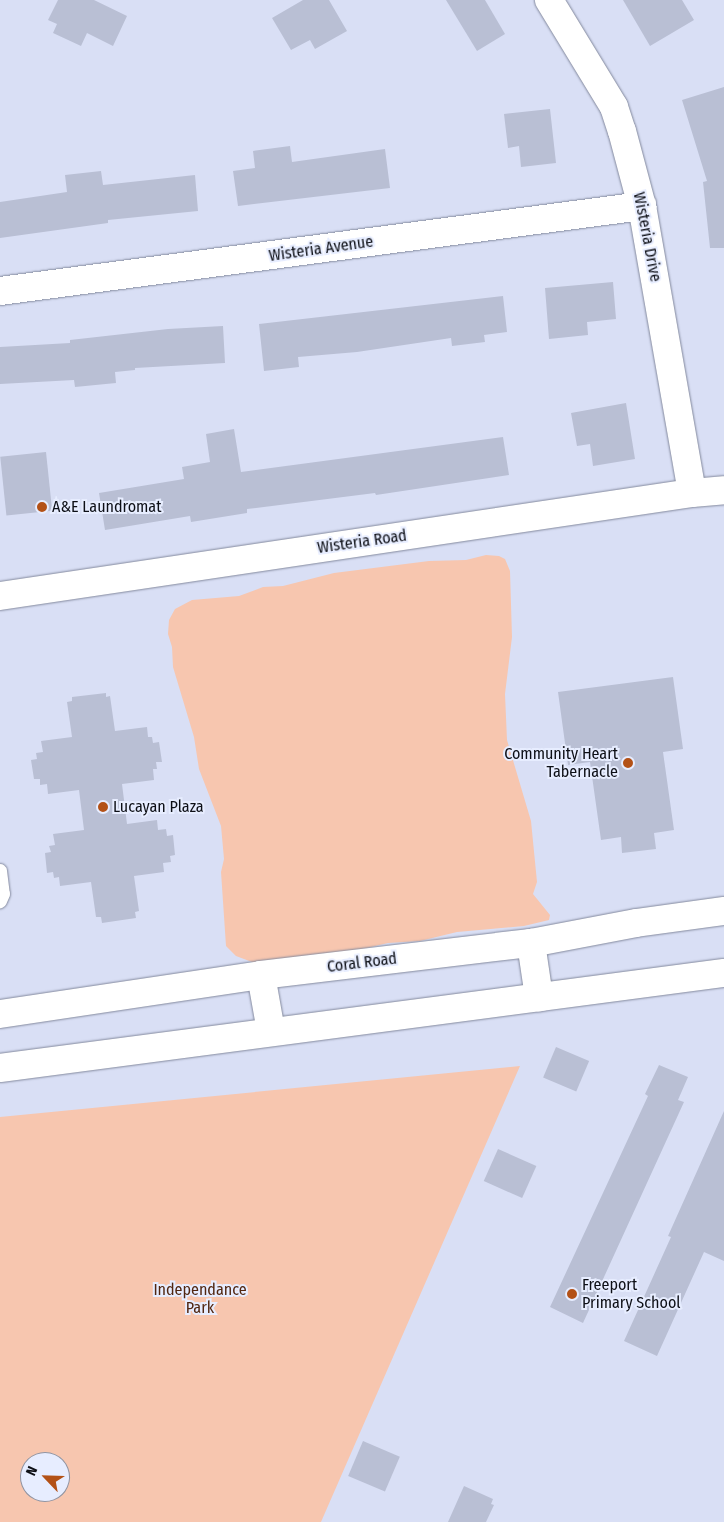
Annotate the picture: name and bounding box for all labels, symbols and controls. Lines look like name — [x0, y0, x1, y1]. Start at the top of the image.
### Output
street label: Wisteria Drive — [629, 191, 665, 283]
street label: Wisteria Avenue — [268, 232, 374, 266]
place label: A&E Laundromat — [52, 497, 161, 517]
marker: A&E Laundromat — [36, 501, 48, 513]
street label: Wisteria Road — [316, 526, 408, 558]
place label: Community Heart Tabernacle — [504, 744, 618, 782]
marker: Community Heart Tabernacle — [622, 757, 634, 769]
place label: Lucayan Plaza — [113, 797, 204, 817]
marker: Lucayan Plaza — [97, 801, 109, 813]
street label: Coral Road — [326, 949, 398, 977]
place label: Freeport Primary School — [582, 1275, 681, 1313]
park label: Independance Park — [153, 1280, 247, 1318]
marker: Freeport Primary School — [566, 1288, 578, 1300]
north arrow — [20, 1452, 70, 1502]
text: N — [22, 1464, 41, 1478]

